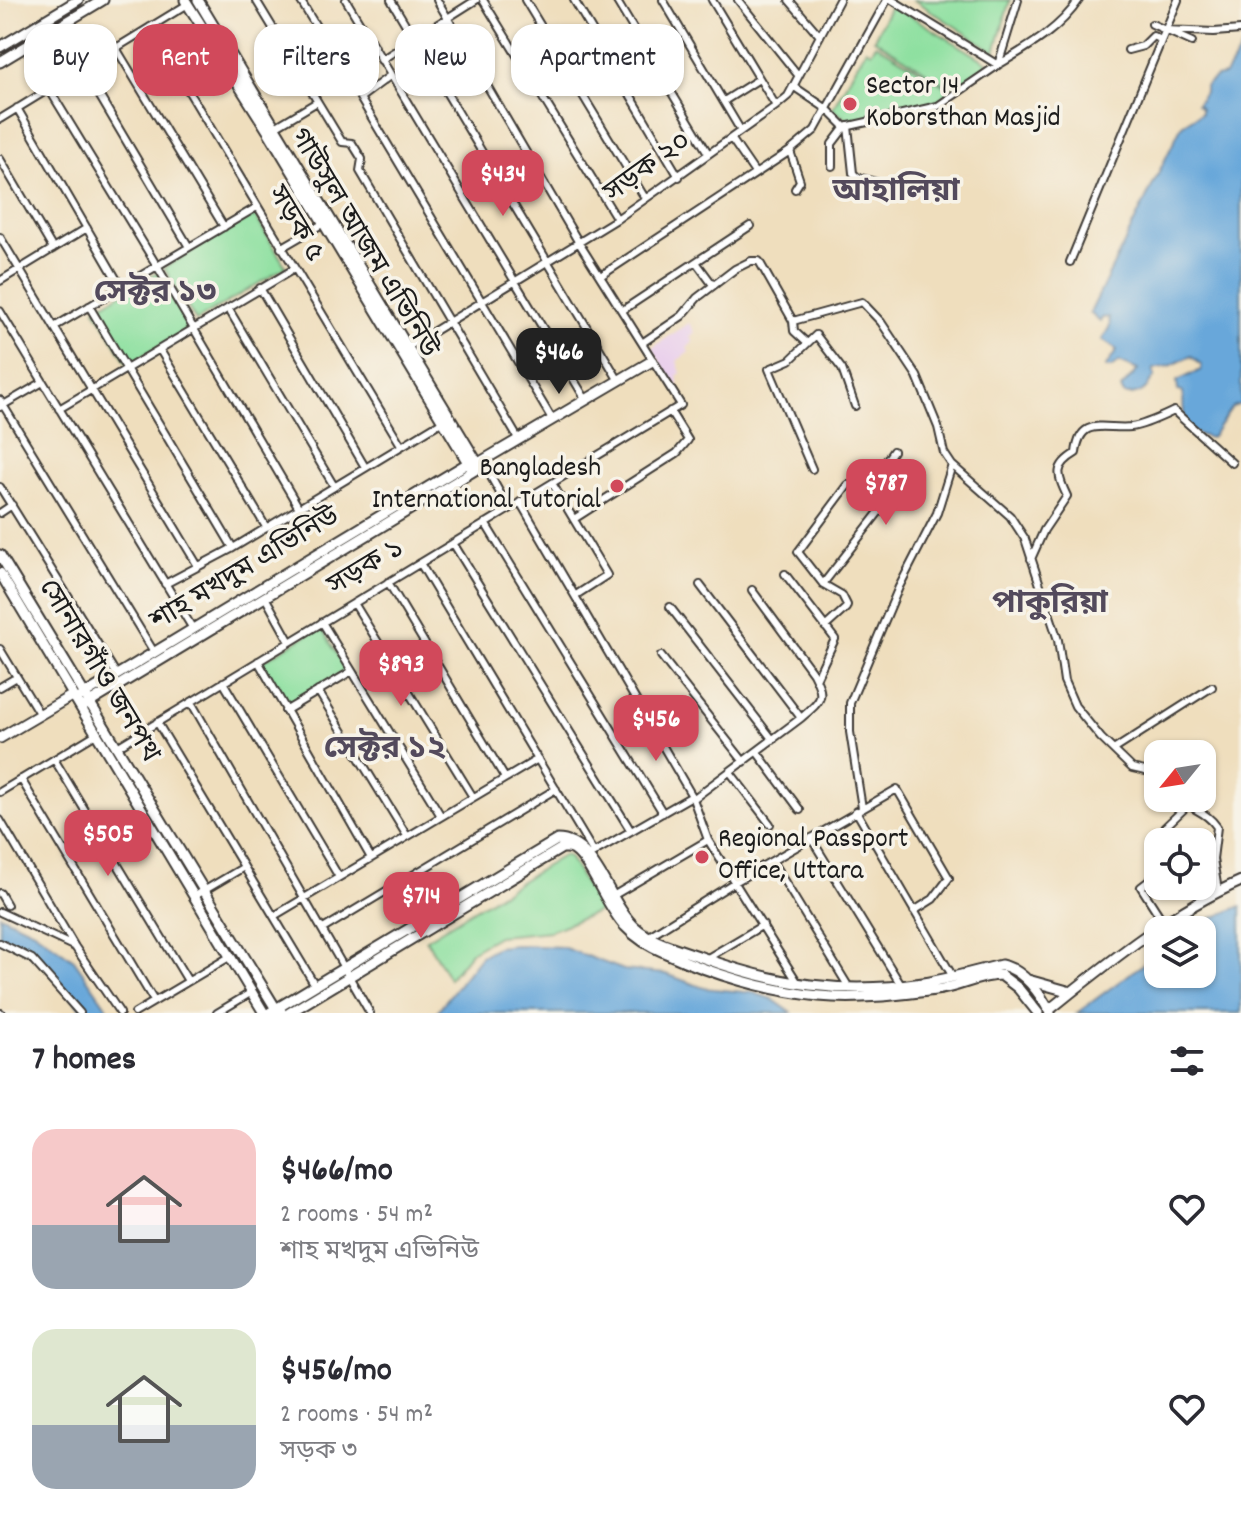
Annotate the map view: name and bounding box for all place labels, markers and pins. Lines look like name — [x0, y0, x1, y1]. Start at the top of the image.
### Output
place label: Sector 14 Koborsthan Masjid — [866, 68, 1061, 140]
marker: Sector 14 Koborsthan Masjid — [841, 95, 859, 113]
pin: $434 — [456, 150, 550, 218]
pin: $466 — [512, 328, 606, 396]
place label: Bangladesh International Tutorial — [372, 450, 601, 522]
pin: $787 — [839, 459, 933, 527]
marker: Bangladesh International Tutorial — [608, 477, 626, 495]
pin: $893 — [354, 640, 448, 708]
pin: $456 — [609, 695, 703, 763]
pin: $505 — [61, 810, 155, 878]
place label: Regional Passport Office, Uttara — [718, 821, 908, 893]
marker: Regional Passport Office, Uttara — [693, 848, 711, 866]
pin: $714 — [374, 872, 468, 940]

